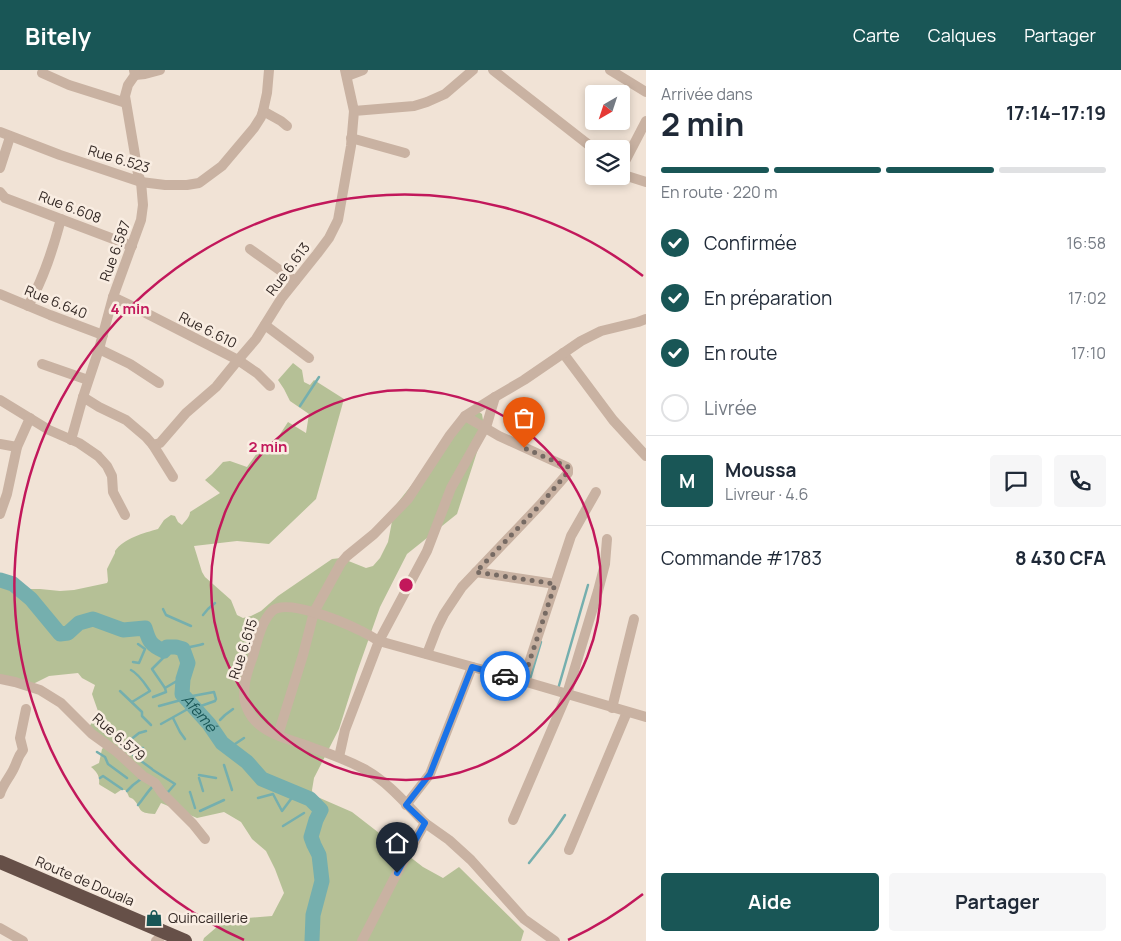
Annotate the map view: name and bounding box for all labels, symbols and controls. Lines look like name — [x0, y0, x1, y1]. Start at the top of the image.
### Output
text: Bitely — [25, 19, 91, 52]
text: Carte — [853, 23, 900, 47]
text: Calques — [928, 23, 996, 47]
text: Partager — [1024, 23, 1096, 47]
text: Arrivée dans — [661, 83, 753, 105]
north arrow — [585, 85, 630, 130]
map controls — [585, 85, 630, 185]
text: 17:14–17:19 — [1006, 100, 1106, 126]
text: 2 min — [661, 102, 744, 146]
street label: Rue 6.523 — [86, 140, 152, 177]
button: layers — [585, 140, 630, 185]
text: En route · 220 m — [661, 181, 778, 203]
street label: Rue 6.608 — [36, 186, 104, 227]
street label: Rue 6.587 — [95, 218, 134, 284]
icon: check — [661, 229, 689, 257]
text: Confirmée — [704, 230, 797, 256]
text: 16:58 — [1067, 232, 1106, 254]
street label: Rue 6.613 — [261, 238, 314, 299]
street label: Rue 6.640 — [22, 280, 90, 323]
icon: check — [661, 284, 689, 312]
text: En préparation — [704, 285, 832, 311]
text: 17:02 — [1068, 287, 1106, 309]
text: 4 min — [110, 298, 150, 319]
street label: Rue 6.610 — [176, 307, 241, 352]
icon: check — [661, 339, 689, 367]
text: En route — [704, 340, 777, 366]
text: 17:10 — [1071, 342, 1106, 364]
text: Livrée — [704, 395, 757, 421]
pin — [503, 397, 545, 448]
icon: bag — [510, 404, 538, 432]
text: 2 min — [248, 436, 288, 457]
button: chat — [990, 455, 1042, 507]
button: phone — [1054, 455, 1106, 507]
text: Moussa — [725, 457, 796, 483]
text: M — [679, 468, 695, 494]
text: Livreur · 4.6 — [725, 483, 808, 505]
text: Commande #1783 — [661, 545, 822, 571]
text: 8 430 CFA — [1015, 545, 1106, 571]
centre of rings — [397, 576, 415, 594]
street label: Rue 6.615 — [224, 616, 261, 681]
courier — [480, 651, 530, 701]
icon: car — [491, 662, 519, 690]
water label: Afemé — [177, 689, 223, 737]
street label: Rue 6.579 — [89, 708, 150, 765]
pin — [376, 822, 418, 873]
icon: home — [383, 829, 411, 857]
street label: Route de Douala — [33, 851, 138, 910]
button: Aide — [661, 873, 879, 931]
button: Partager — [889, 873, 1106, 931]
shop icon: Quincaillerie — [144, 908, 164, 928]
place label: Quincaillerie — [168, 908, 248, 927]

